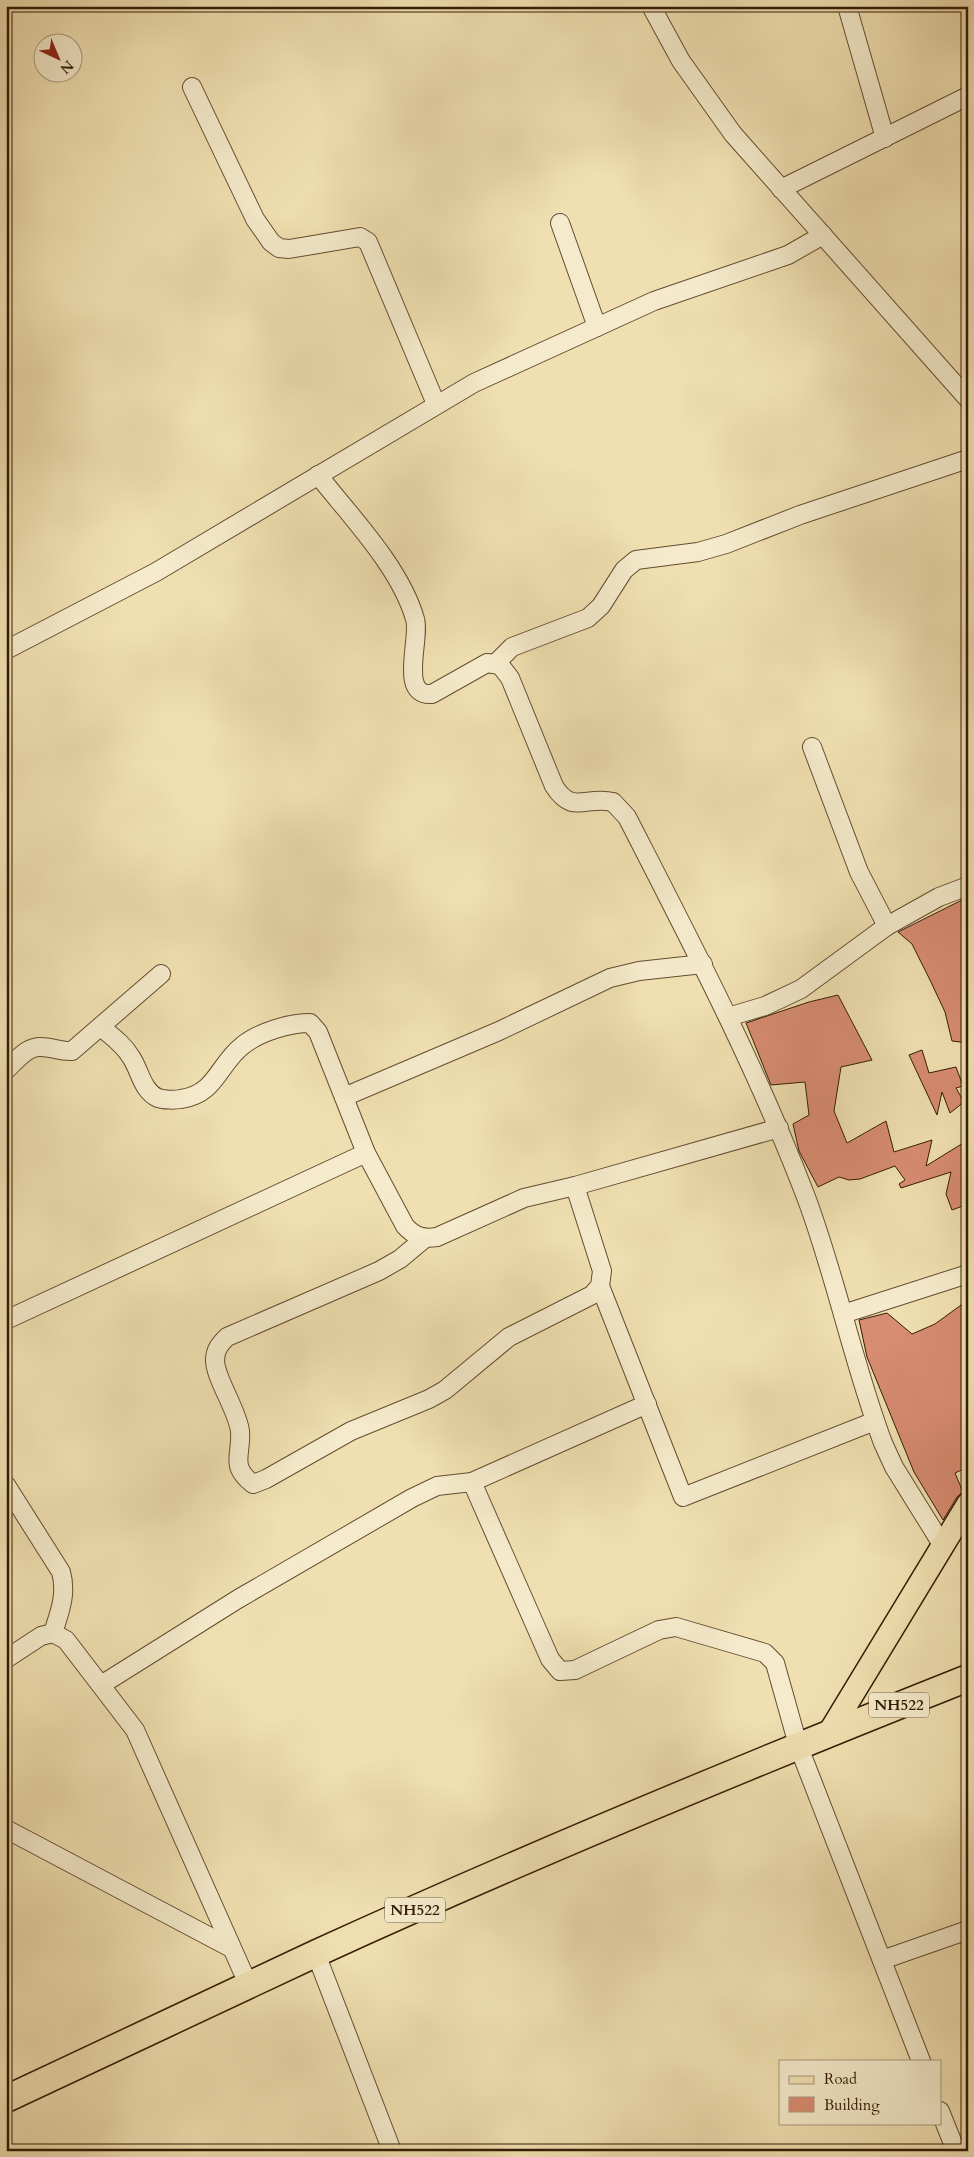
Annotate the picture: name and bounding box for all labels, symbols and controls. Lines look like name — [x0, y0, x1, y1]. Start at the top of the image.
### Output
north arrow — [32, 32, 82, 82]
text: N — [56, 56, 78, 78]
road number: NH522 — [869, 1692, 929, 1718]
road number: NH522 — [385, 1898, 445, 1922]
legend — [779, 2060, 942, 2124]
text: Road — [824, 2069, 857, 2089]
text: Building — [824, 2095, 880, 2115]

